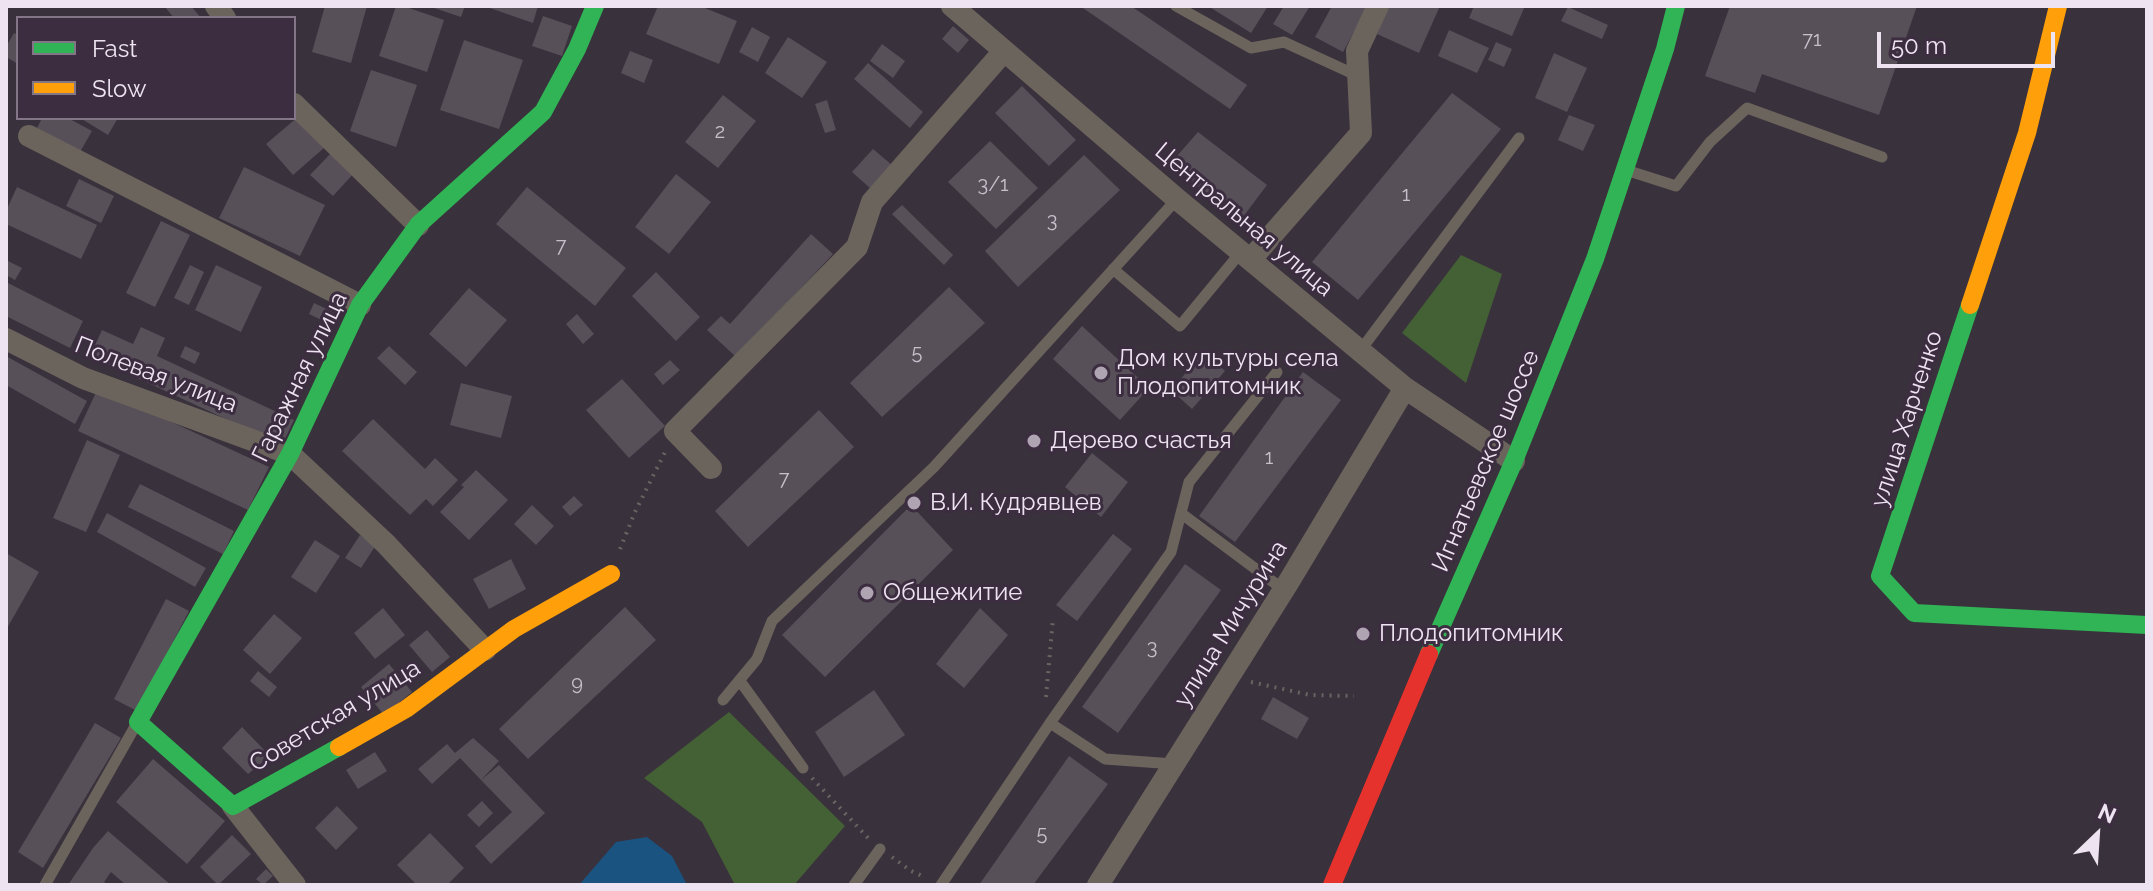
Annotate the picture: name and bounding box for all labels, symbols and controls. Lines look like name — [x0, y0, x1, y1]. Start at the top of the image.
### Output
legend — [16, 16, 296, 120]
scale bar — [1881, 16, 2059, 66]
house number: 71 — [1802, 28, 1822, 52]
text: 50 m — [1891, 31, 1947, 60]
text: Fast — [92, 34, 137, 63]
text: Slow — [92, 74, 146, 103]
house number: 2 — [715, 120, 725, 144]
street label: Центральная улица — [1149, 137, 1339, 303]
house number: 3/1 — [978, 173, 1008, 197]
house number: 1 — [1402, 183, 1410, 207]
house number: 3 — [1047, 209, 1057, 233]
house number: 7 — [556, 234, 566, 258]
street label: Гаражная улица — [246, 287, 354, 467]
street label: улица Харченко — [1865, 327, 1949, 511]
street label: Полевая улица — [71, 331, 241, 419]
house number: 5 — [912, 341, 922, 365]
place label: Дом культуры села Плодопитомник — [1117, 345, 1339, 401]
street label: Игнатьевское шоссе — [1426, 346, 1546, 576]
marker: Дом культуры села Плодопитомник — [1092, 364, 1110, 382]
place label: Дерево счастья — [1050, 427, 1232, 455]
marker: Дерево счастья — [1025, 432, 1043, 450]
house number: 1 — [1265, 446, 1273, 470]
house number: 7 — [779, 467, 789, 491]
place label: В.И. Кудрявцев — [930, 489, 1102, 517]
marker: В.И. Кудрявцев — [905, 494, 923, 512]
street label: улица Мичурина — [1168, 535, 1294, 713]
place label: Общежитие — [883, 579, 1022, 607]
marker: Общежитие — [858, 584, 876, 602]
place label: Плодопитомник — [1379, 620, 1563, 648]
marker: Плодопитомник — [1354, 625, 1372, 643]
house number: 3 — [1147, 636, 1157, 660]
street label: Советская улица — [244, 654, 426, 778]
house number: 9 — [571, 672, 583, 696]
north arrow — [2057, 795, 2137, 875]
text: N — [2094, 798, 2120, 829]
house number: 5 — [1037, 822, 1047, 846]

